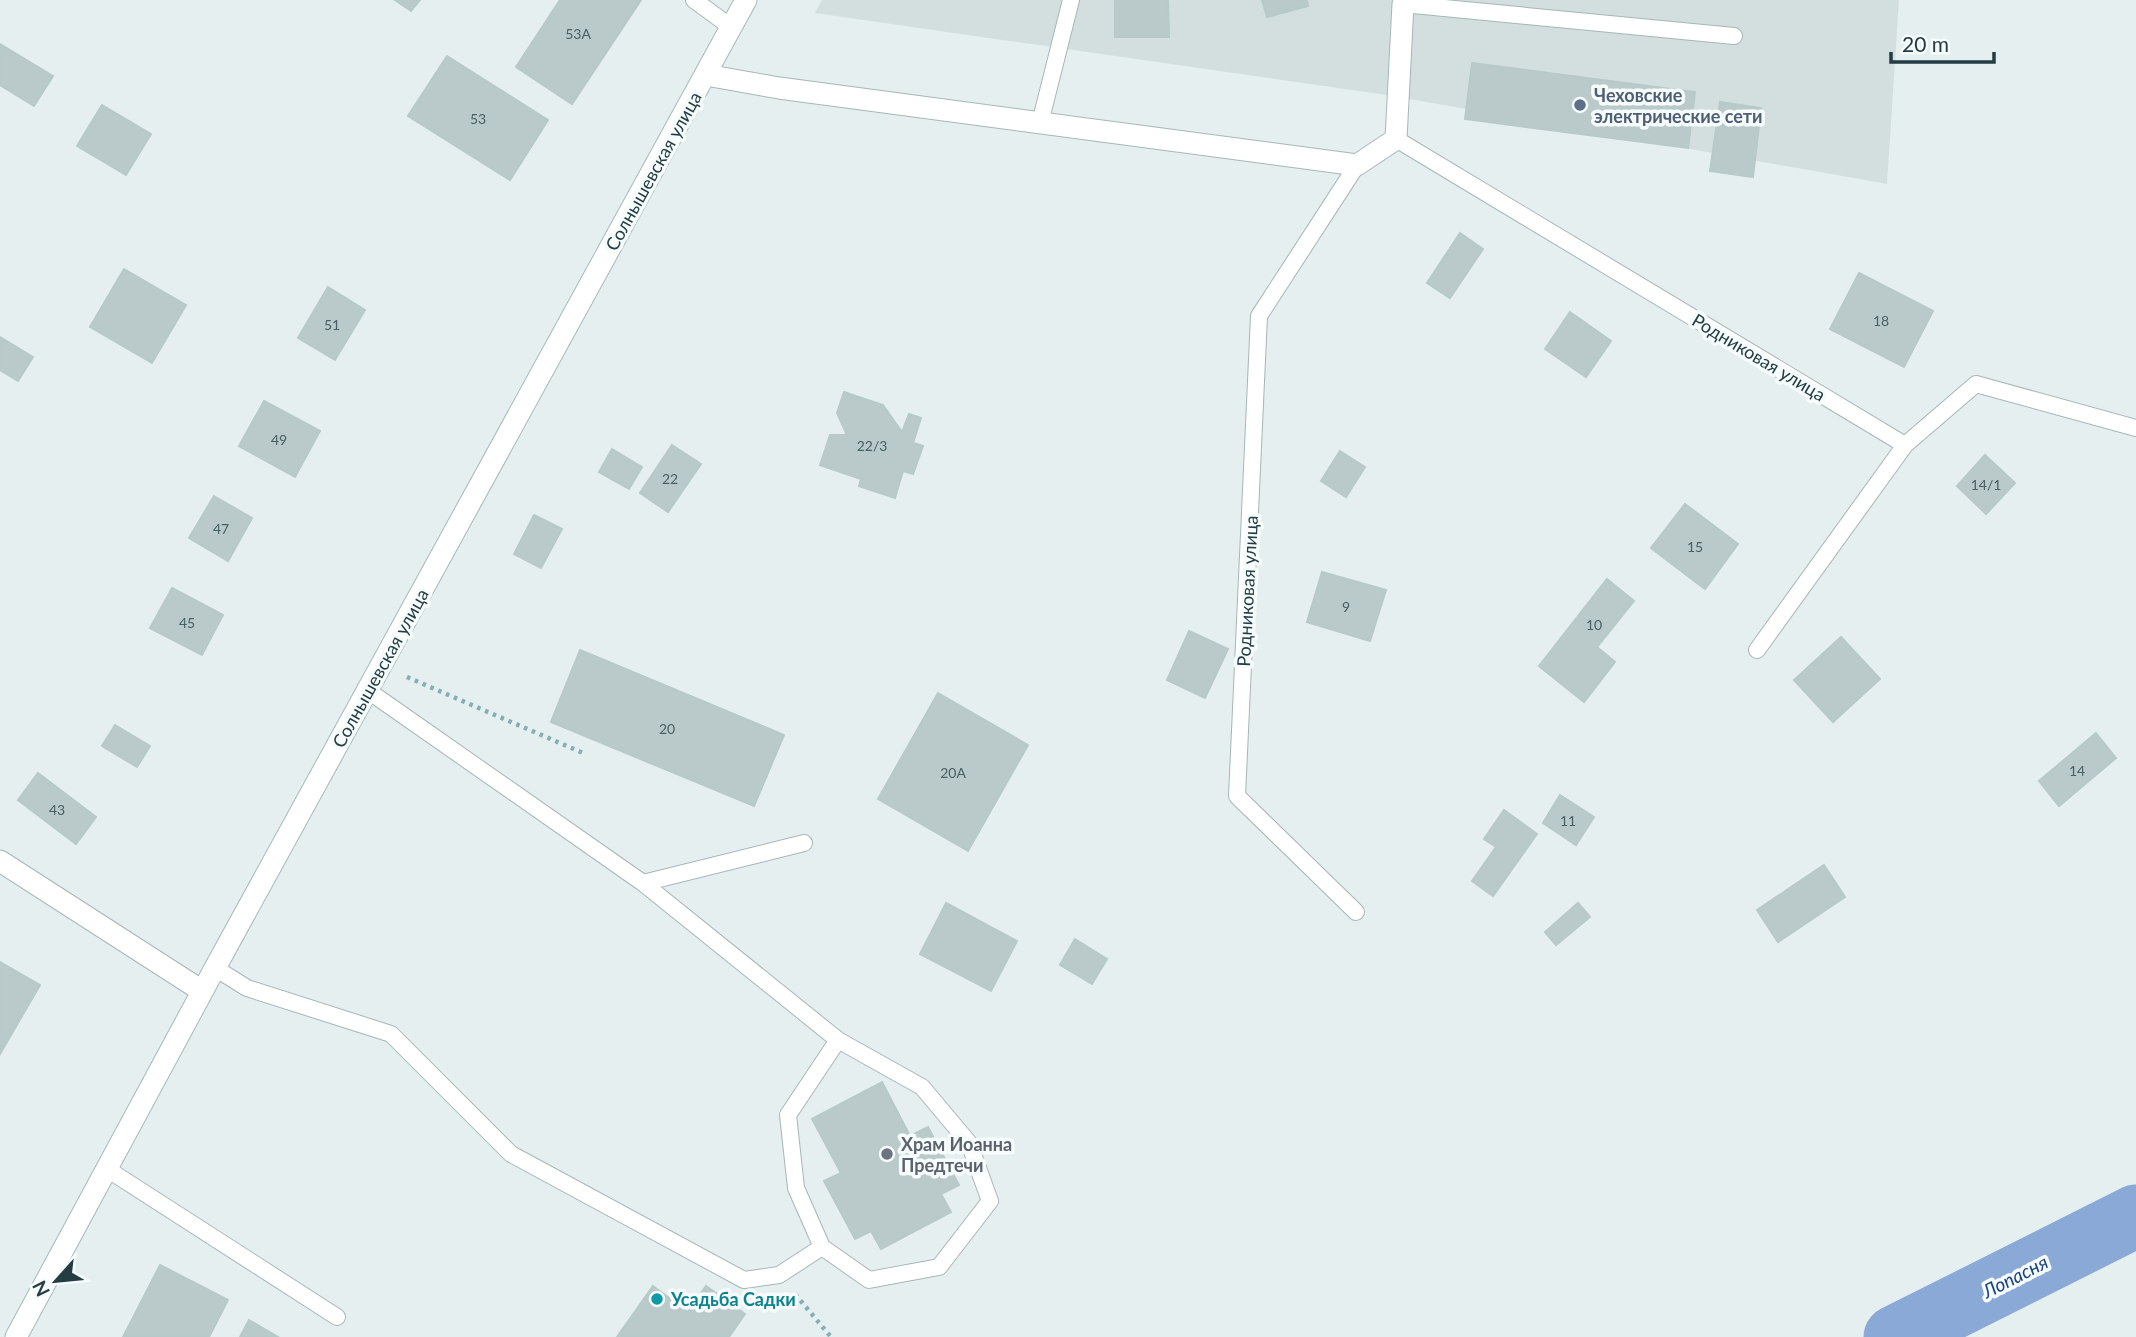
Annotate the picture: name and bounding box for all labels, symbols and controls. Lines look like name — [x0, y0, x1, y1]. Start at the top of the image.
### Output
scale bar — [1891, 21, 1994, 65]
house number: 53А — [565, 25, 591, 42]
text: 20 m — [1902, 31, 1949, 56]
place label: Чеховские электрические сети — [1594, 84, 1762, 127]
street label: Солнышевская улица — [600, 88, 706, 254]
marker: Чеховские электрические сети — [1572, 97, 1588, 113]
house number: 53 — [470, 110, 486, 127]
street label: Родниковая улица — [1688, 309, 1830, 405]
house number: 18 — [1873, 312, 1889, 329]
house number: 51 — [324, 316, 340, 333]
house number: 49 — [271, 431, 287, 448]
house number: 22/3 — [857, 437, 887, 454]
house number: 22 — [662, 470, 678, 487]
house number: 14/1 — [1971, 476, 2001, 493]
street label: Родниковая улица — [1232, 515, 1262, 667]
house number: 47 — [213, 520, 229, 537]
house number: 15 — [1687, 538, 1703, 555]
street label: Солнышевская улица — [327, 585, 433, 751]
house number: 9 — [1342, 598, 1350, 615]
house number: 45 — [179, 614, 195, 631]
house number: 10 — [1586, 616, 1602, 633]
house number: 20 — [659, 720, 675, 737]
house number: 14 — [2069, 762, 2085, 779]
house number: 20А — [940, 764, 966, 781]
house number: 43 — [49, 801, 65, 818]
house number: 11 — [1560, 812, 1576, 829]
place label: Храм Иоанна Предтечи — [901, 1133, 1012, 1176]
marker: Храм Иоанна Предтечи — [879, 1146, 895, 1162]
north arrow — [21, 1246, 91, 1316]
water label: Лопасня — [1978, 1250, 2052, 1303]
text: N — [27, 1277, 54, 1301]
place label: Усадьба Садки — [670, 1288, 796, 1310]
marker: Усадьба Садки — [649, 1291, 665, 1307]

